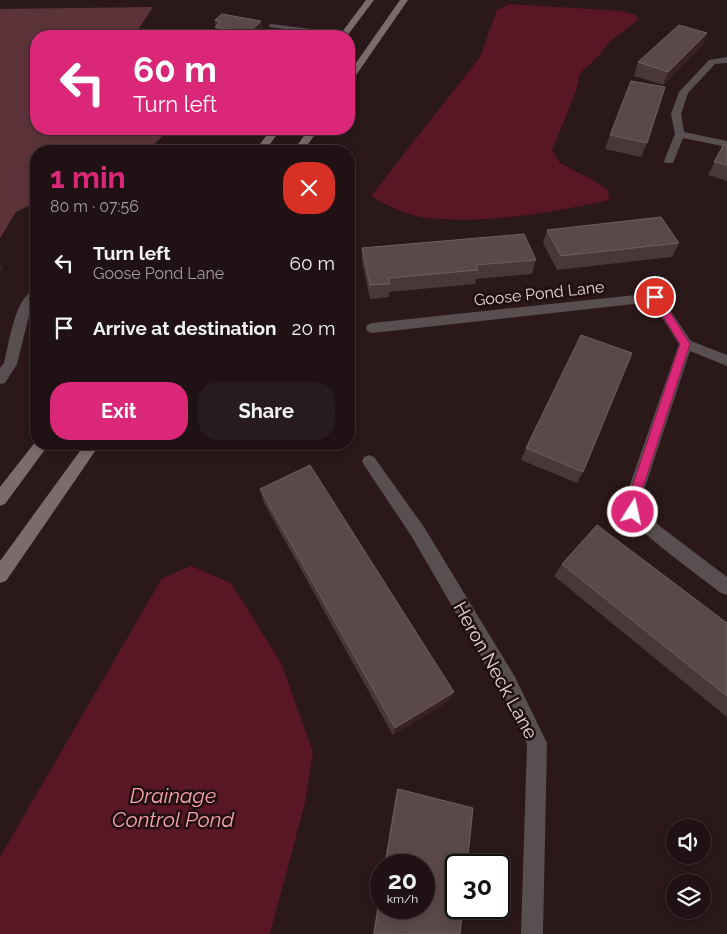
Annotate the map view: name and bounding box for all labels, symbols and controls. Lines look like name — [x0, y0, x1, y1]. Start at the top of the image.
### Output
text: 60 m — [133, 49, 217, 90]
icon: left — [50, 50, 115, 115]
text: Turn left — [133, 91, 217, 117]
text: 1 min — [50, 160, 126, 195]
button: close — [283, 162, 335, 214]
text: 80 m · 07:56 — [50, 197, 139, 216]
text: Turn left — [93, 242, 170, 264]
icon: left — [50, 249, 78, 277]
text: 60 m — [290, 252, 335, 274]
text: Goose Pond Lane — [93, 264, 224, 283]
pin — [634, 276, 676, 318]
street label: Goose Pond Lane — [473, 277, 605, 310]
icon: arrive — [641, 283, 669, 311]
icon: arrive — [50, 314, 78, 342]
text: Arrive at destination — [93, 317, 277, 339]
text: 20 m — [292, 317, 335, 339]
button: Exit — [50, 382, 188, 440]
button: Share — [198, 382, 335, 440]
position arrow — [606, 485, 658, 537]
street label: Heron Neck Lane — [449, 598, 543, 742]
water label: Drainage Control Pond — [112, 783, 234, 832]
map controls — [666, 819, 711, 919]
button: sound — [666, 819, 711, 864]
speed limit sign: 30 — [445, 854, 510, 919]
text: 20 — [388, 865, 417, 895]
button: layers — [666, 874, 711, 919]
text: km/h — [387, 892, 418, 906]

